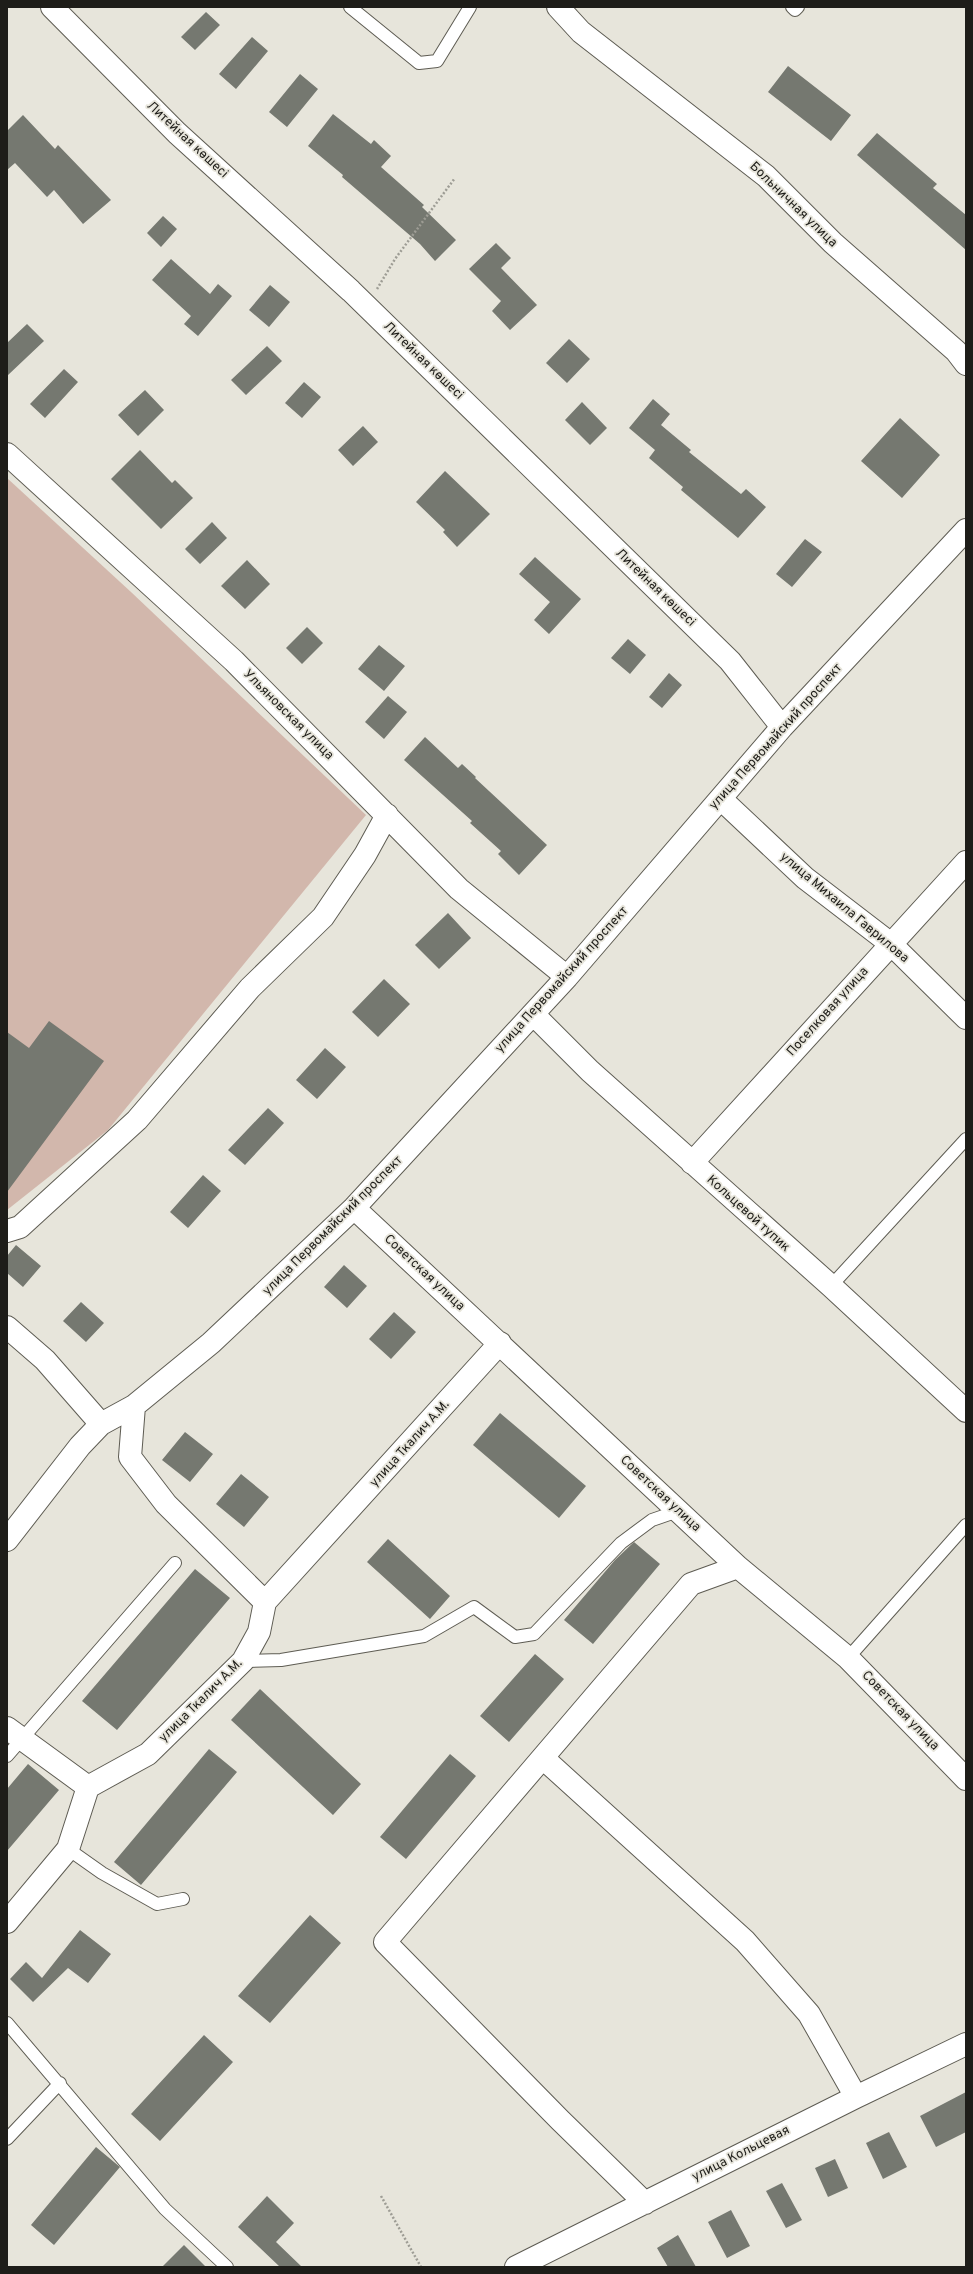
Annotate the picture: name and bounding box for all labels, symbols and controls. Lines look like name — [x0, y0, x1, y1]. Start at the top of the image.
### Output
street label: Литейная көшесі — [143, 98, 231, 182]
street label: Больничная улица — [746, 159, 840, 251]
street label: Литейная көшесі — [379, 319, 467, 403]
street label: Литейная көшесі — [611, 546, 699, 630]
street label: улица Первомайский проспект — [706, 660, 846, 813]
street label: Ульяновская улица — [239, 666, 337, 764]
street label: улица Михаила Гаврилова — [776, 849, 912, 967]
street label: улица Первомайский проспект — [492, 903, 632, 1056]
street label: Поселковая улица — [784, 964, 872, 1060]
street label: улица Первомайский проспект — [260, 1153, 406, 1299]
street label: Кольцевой тупик — [703, 1172, 793, 1256]
street label: Советская улица — [380, 1231, 468, 1315]
street label: улица Ткалич А.М. — [367, 1397, 453, 1491]
street label: Советская улица — [616, 1452, 704, 1536]
street label: улица Ткалич А.М. — [156, 1656, 246, 1746]
street label: Советская улица — [858, 1668, 942, 1754]
street label: улица Кольцевая — [689, 2122, 793, 2186]

